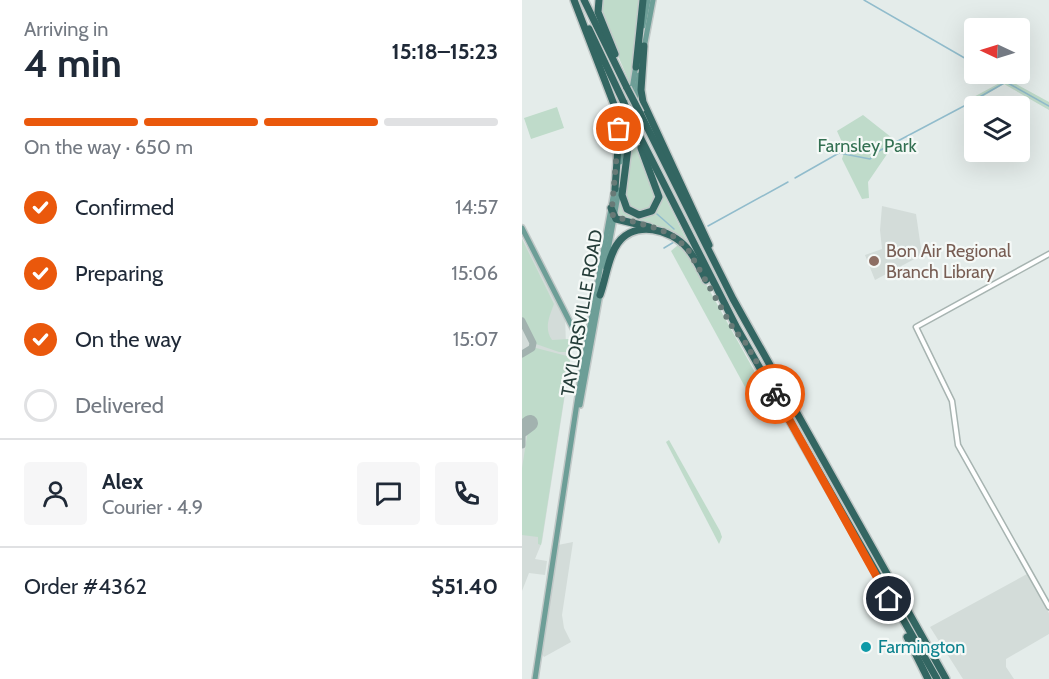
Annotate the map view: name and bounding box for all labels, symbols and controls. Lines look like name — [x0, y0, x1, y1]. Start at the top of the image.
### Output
text: Arriving in — [24, 17, 108, 41]
north arrow — [964, 18, 1030, 84]
map controls — [964, 18, 1030, 162]
text: 15:18–15:23 — [392, 38, 498, 65]
text: 4 min — [24, 39, 122, 87]
button: layers — [964, 96, 1030, 162]
pin — [593, 103, 644, 154]
icon: bag — [602, 112, 635, 145]
text: On the way · 650 m — [24, 135, 193, 159]
park label: Farnsley Park — [817, 135, 917, 157]
icon: check — [24, 191, 57, 224]
text: Confirmed — [75, 194, 174, 221]
text: 14:57 — [455, 195, 498, 219]
street label: TAYLORSVILLE ROAD — [557, 228, 607, 398]
place label: Bon Air Regional Branch Library — [886, 240, 1012, 283]
marker: Bon Air Regional Branch Library — [867, 254, 881, 268]
icon: check — [24, 257, 57, 290]
text: Preparing — [75, 260, 163, 287]
text: 15:06 — [451, 261, 498, 285]
icon: check — [24, 323, 57, 356]
text: On the way — [75, 326, 182, 353]
text: 15:07 — [453, 327, 498, 351]
courier — [745, 364, 805, 424]
icon: bike — [759, 378, 792, 411]
text: Delivered — [75, 392, 164, 419]
button: person — [24, 462, 87, 525]
button: chat — [357, 462, 420, 525]
button: phone — [435, 462, 498, 525]
text: Alex — [102, 468, 143, 495]
text: Courier · 4.9 — [102, 495, 203, 519]
text: Order #4362 — [24, 573, 147, 600]
text: $51.40 — [431, 573, 498, 600]
pin — [863, 573, 914, 624]
icon: home — [872, 582, 905, 615]
place label: Farmington — [878, 636, 965, 658]
marker: Farmington — [859, 640, 873, 654]

